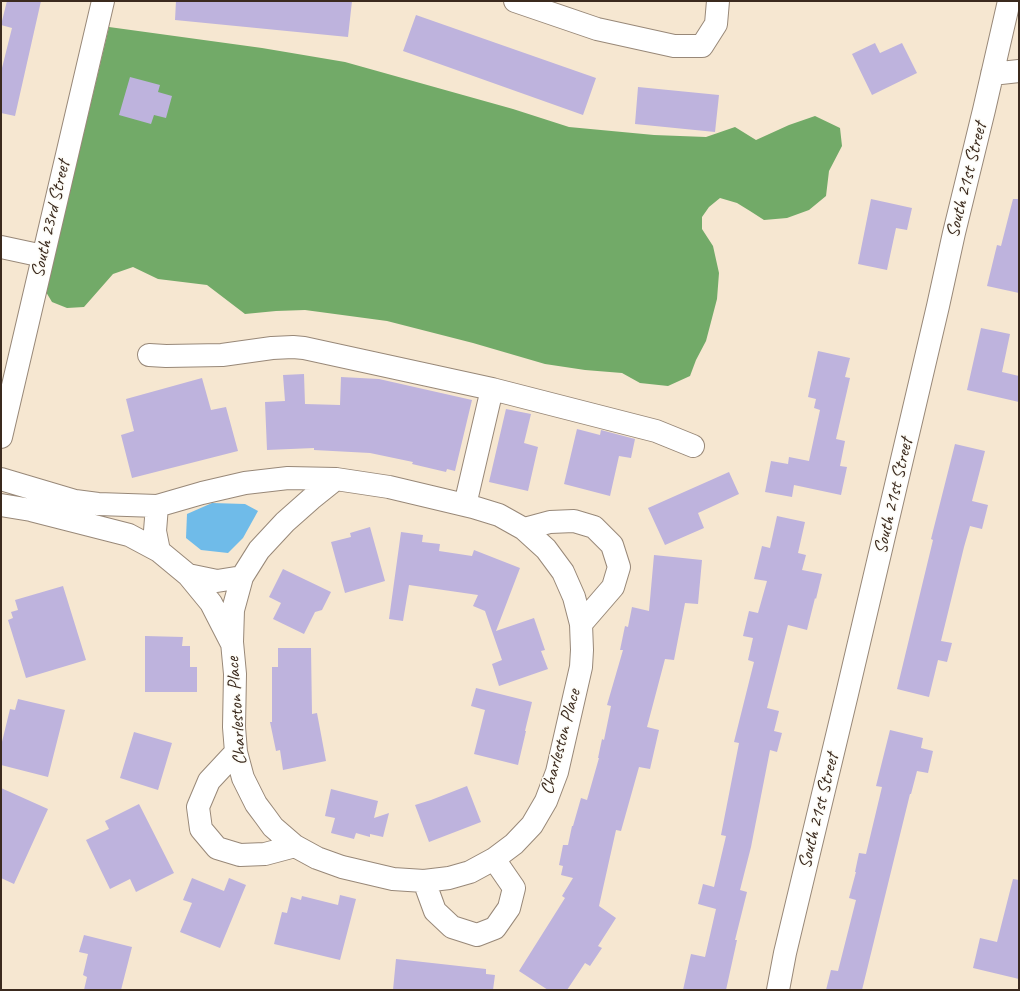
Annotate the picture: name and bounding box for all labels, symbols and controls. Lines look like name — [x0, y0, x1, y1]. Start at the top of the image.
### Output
street label: South 21st Street — [942, 120, 992, 240]
street label: South 23rd Street — [26, 158, 76, 280]
street label: South 21st Street — [870, 436, 918, 556]
street label: Charleston Place — [222, 656, 252, 766]
street label: Charleston Place — [536, 687, 586, 797]
street label: South 21st Street — [794, 751, 844, 871]

